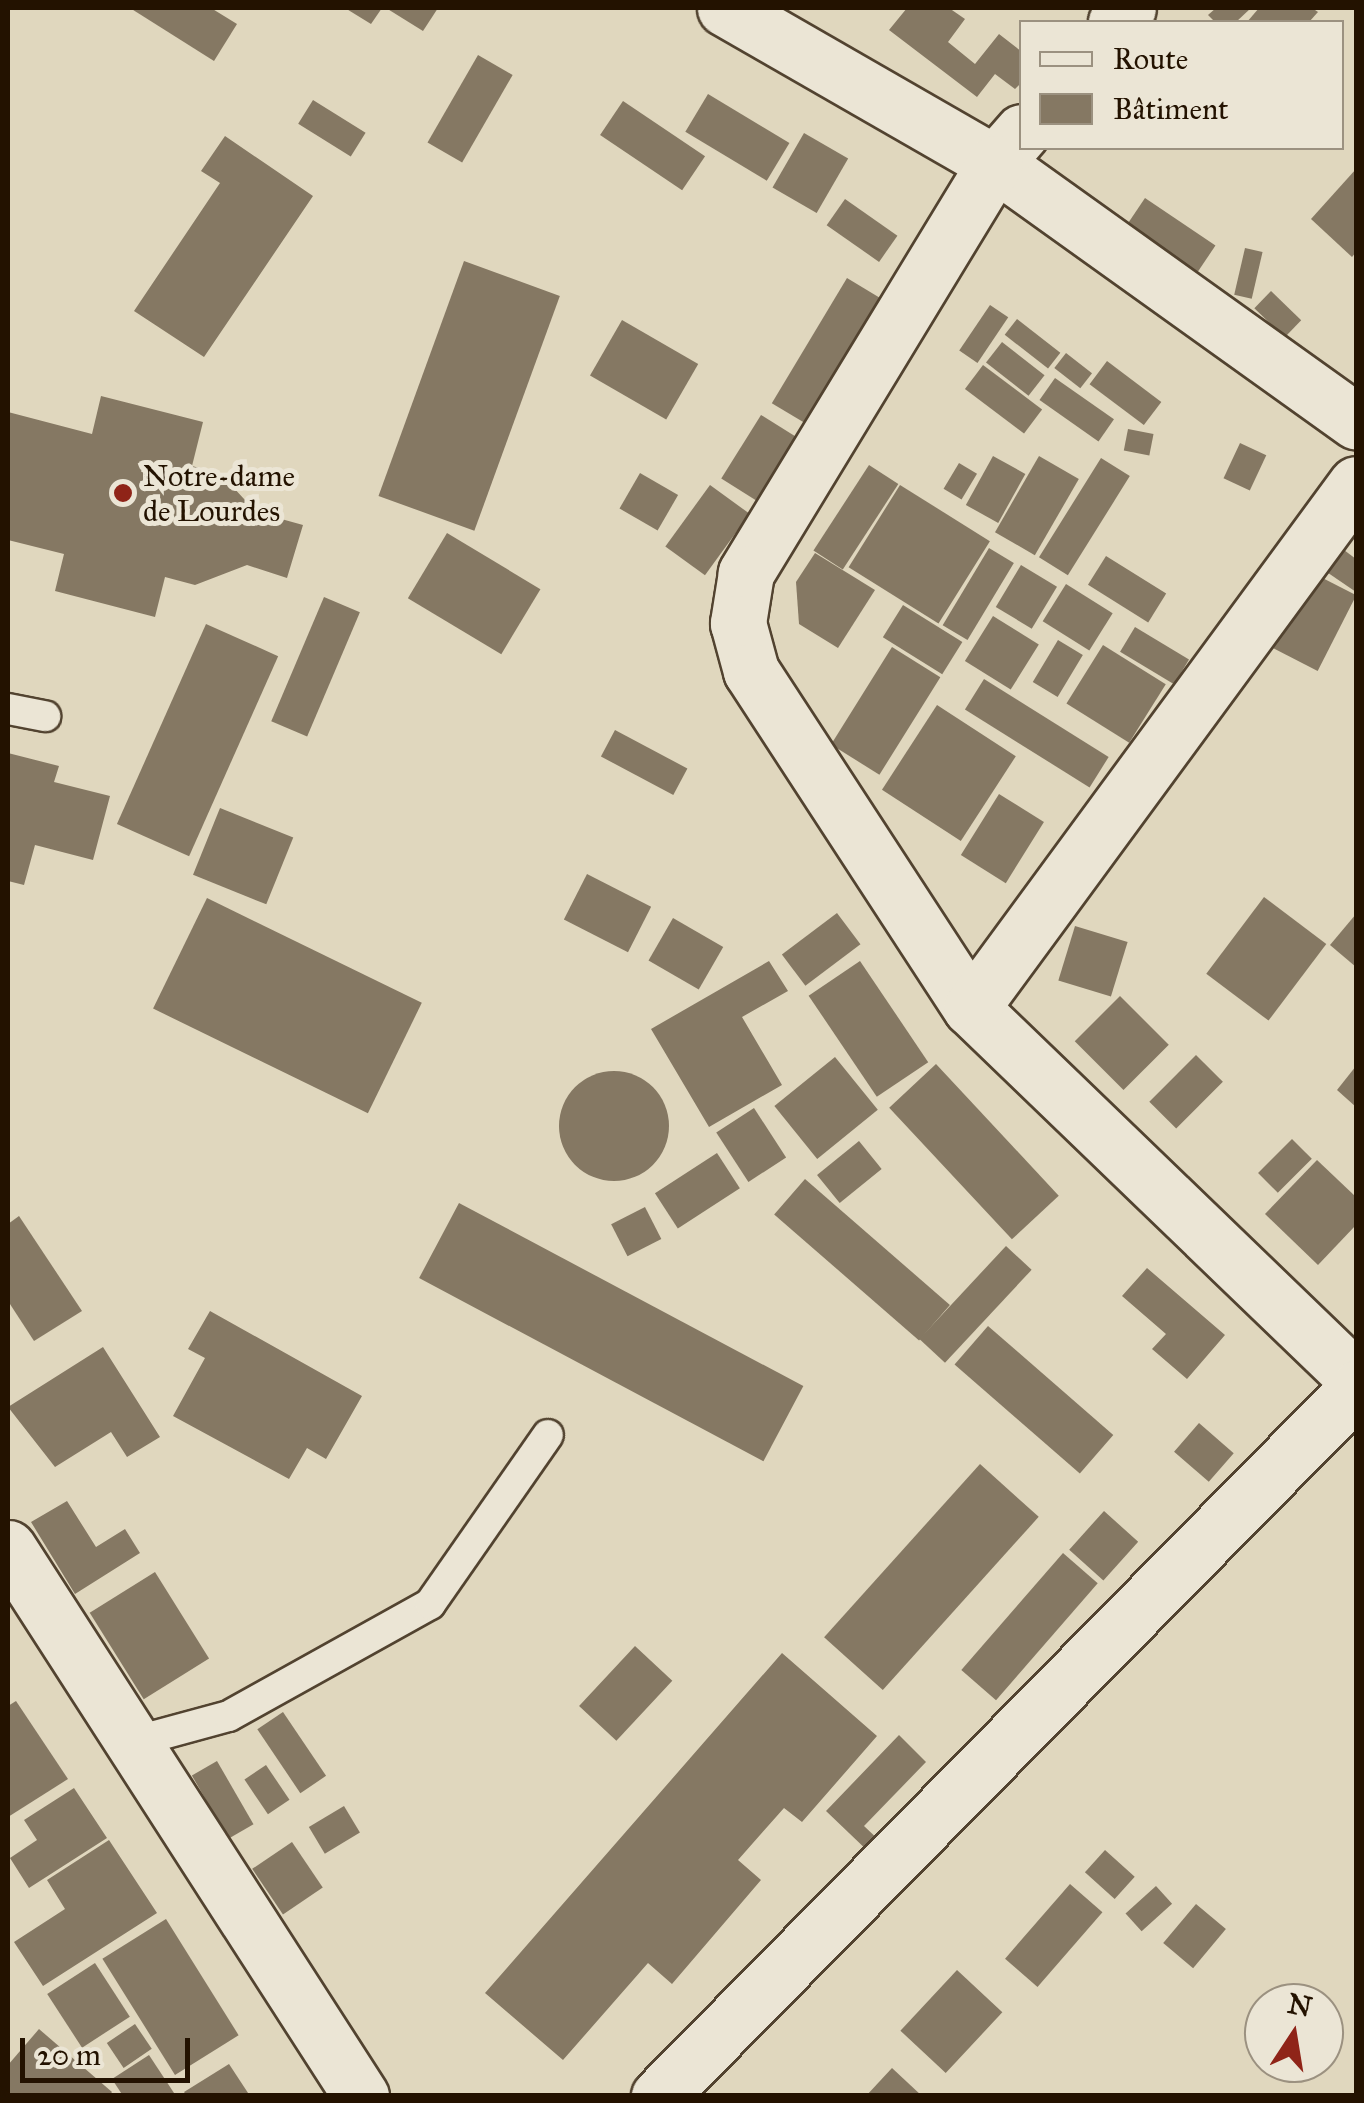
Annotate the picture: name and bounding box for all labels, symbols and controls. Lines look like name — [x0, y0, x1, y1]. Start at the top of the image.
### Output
legend — [1019, 20, 1344, 150]
text: Route — [1113, 41, 1188, 77]
text: Bâtiment — [1113, 91, 1229, 127]
place label: Notre-dame de Lourdes — [143, 458, 295, 528]
marker: Notre-dame de Lourdes — [112, 482, 134, 504]
north arrow — [1244, 1983, 1344, 2083]
text: N — [1285, 1986, 1315, 2025]
scale bar — [25, 2018, 195, 2080]
text: 20 m — [37, 2037, 101, 2073]

